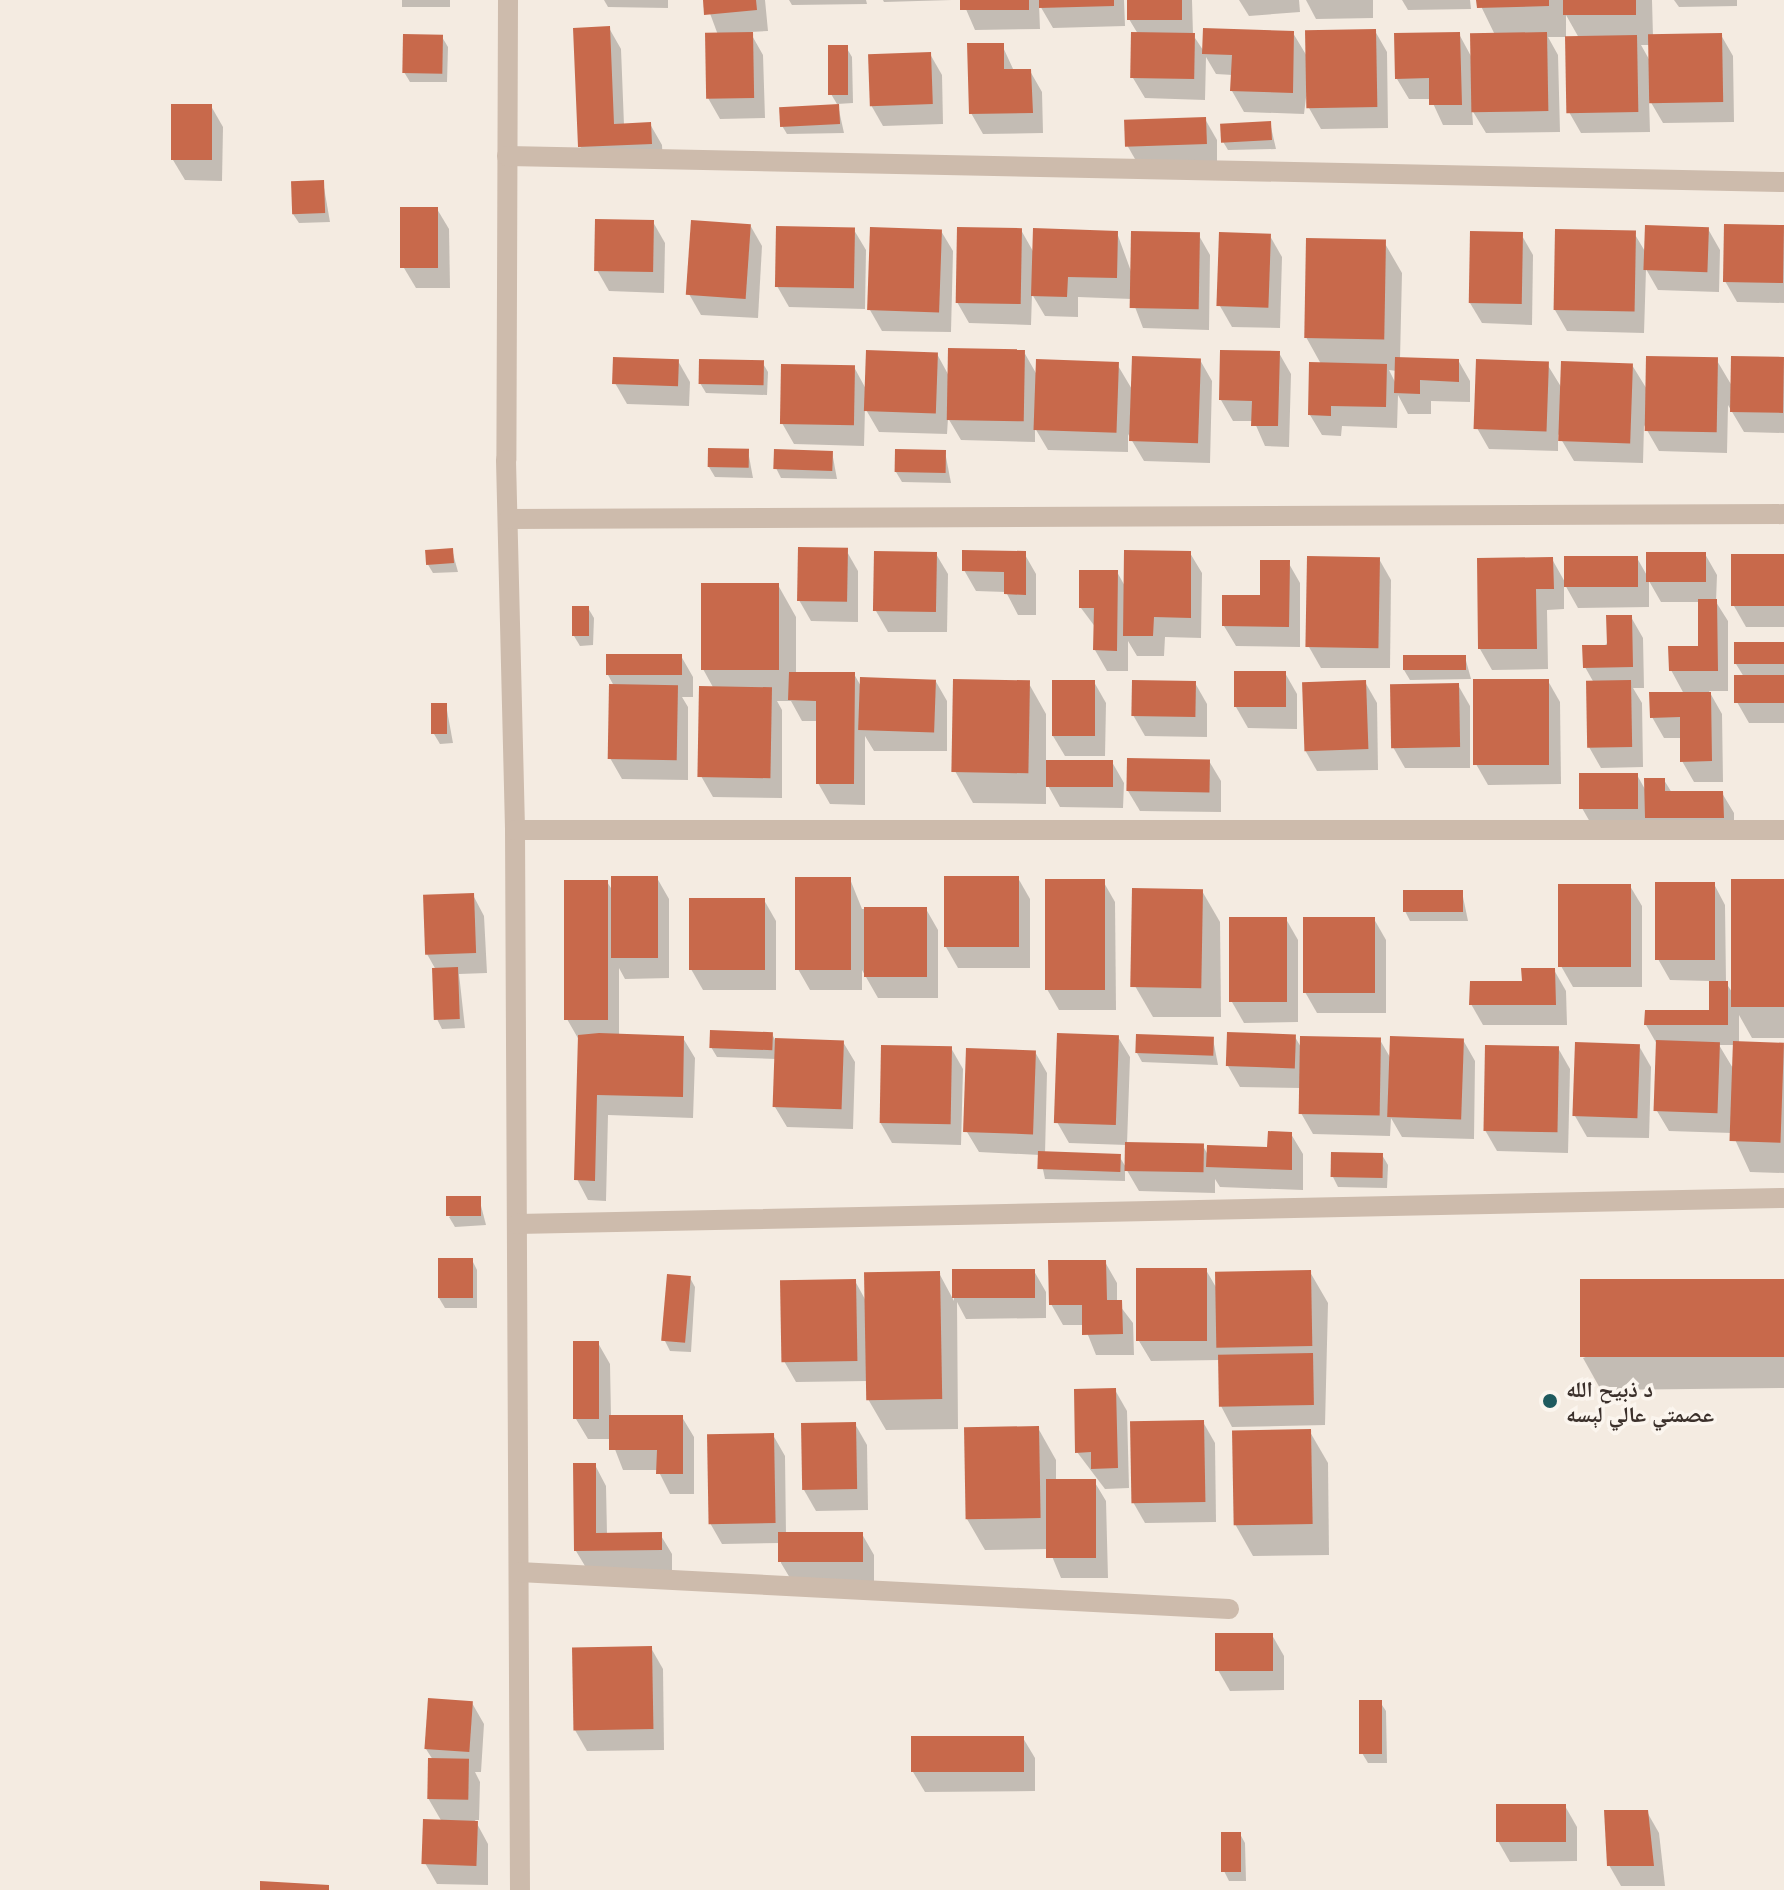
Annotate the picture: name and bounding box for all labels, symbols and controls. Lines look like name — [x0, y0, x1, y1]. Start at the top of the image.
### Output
place label: د ذبیح الله عصمتي عالي لېسه — [1566, 1375, 1714, 1426]
marker: د ذبیح الله عصمتي عالي لېسه — [1541, 1392, 1559, 1410]

